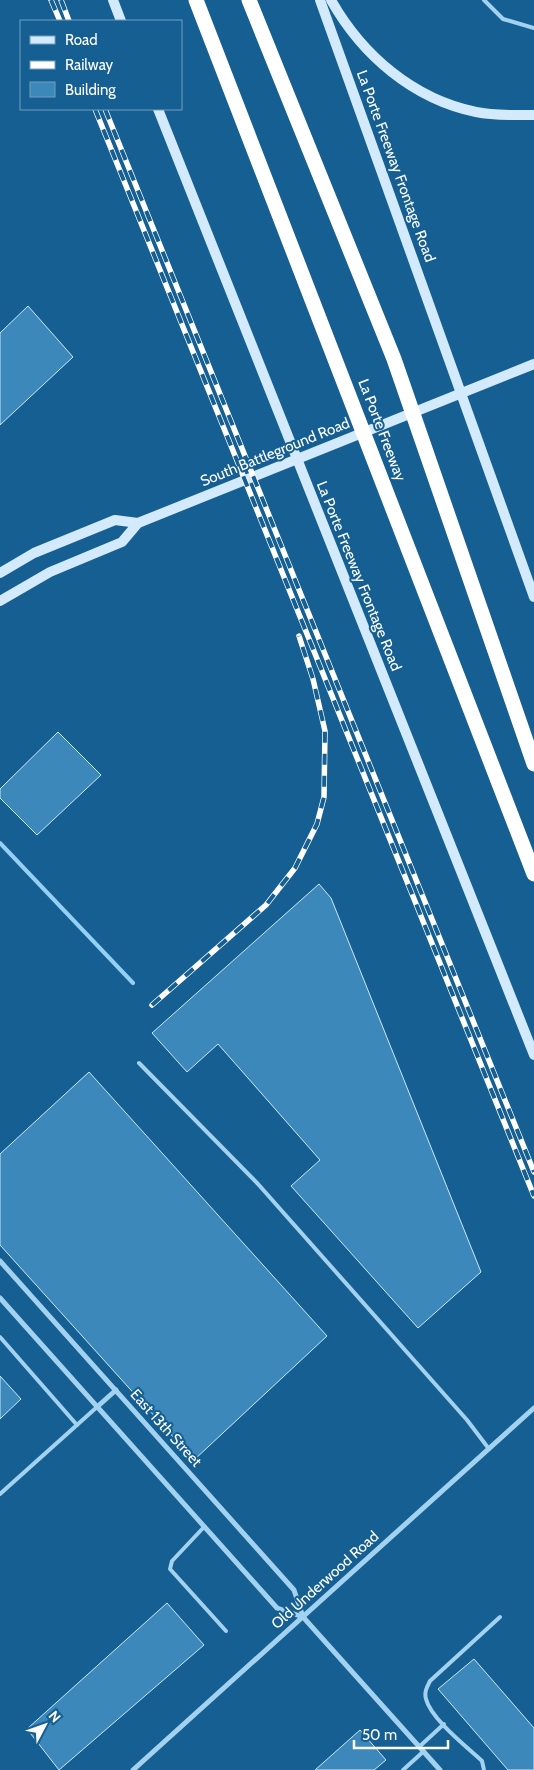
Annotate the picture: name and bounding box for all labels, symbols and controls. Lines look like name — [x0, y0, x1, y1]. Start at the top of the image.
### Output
legend — [20, 20, 182, 110]
text: Road — [65, 31, 98, 49]
text: Railway — [65, 56, 114, 74]
street label: La Porte Freeway Frontage Road — [353, 68, 439, 264]
text: Building — [65, 81, 116, 99]
street label: La Porte Freeway — [354, 376, 410, 484]
street label: South Battleground Road — [198, 414, 352, 490]
street label: La Porte Freeway Frontage Road — [313, 479, 405, 673]
street label: East 13th Street — [126, 1385, 206, 1471]
street label: Old Underwood Road — [268, 1527, 382, 1633]
north arrow — [20, 1700, 70, 1750]
text: N — [45, 1707, 65, 1726]
scale bar — [354, 1718, 448, 1750]
text: 50 m — [362, 1726, 397, 1744]

